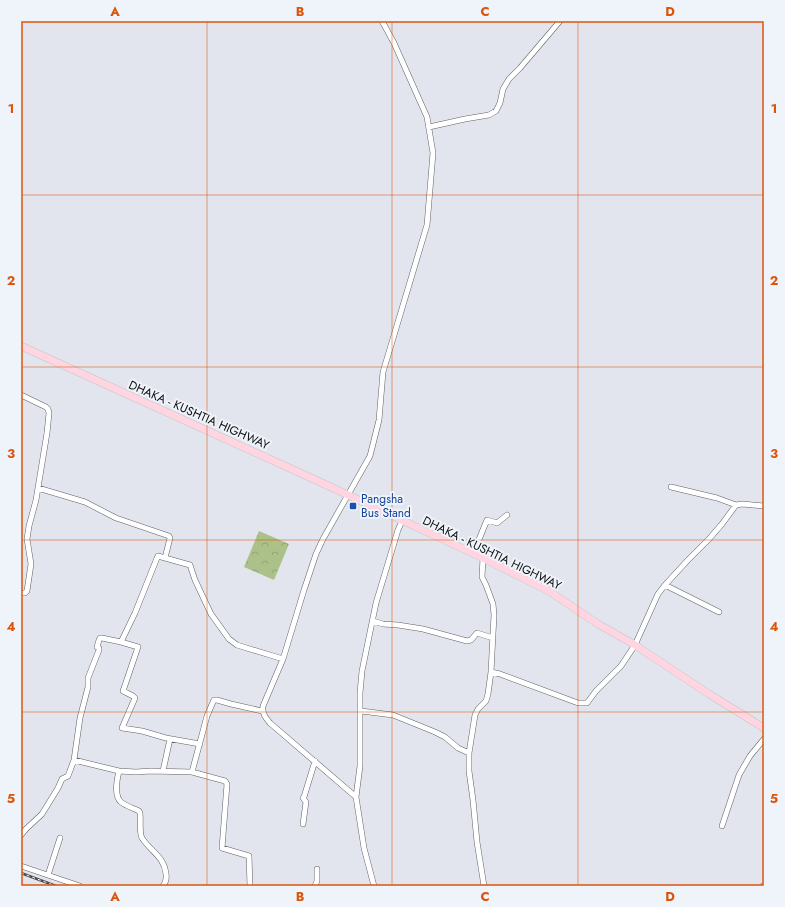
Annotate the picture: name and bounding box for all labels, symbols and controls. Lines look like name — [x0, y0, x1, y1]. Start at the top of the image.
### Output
text: A — [109, 2, 120, 21]
text: B — [296, 2, 305, 21]
text: C — [480, 2, 490, 21]
text: D — [665, 2, 675, 21]
text: 1 — [8, 99, 14, 118]
text: 1 — [771, 99, 777, 118]
text: 2 — [7, 271, 15, 290]
text: 2 — [770, 271, 778, 290]
street label: DHAKA - KUSHTIA HIGHWAY — [126, 376, 273, 454]
text: 3 — [7, 444, 15, 463]
text: 3 — [770, 444, 778, 463]
place label: Pangsha Bus Stand — [361, 490, 411, 522]
marker: Pangsha Bus Stand — [348, 501, 358, 511]
street label: DHAKA - KUSHTIA HIGHWAY — [420, 511, 565, 595]
text: 4 — [6, 617, 16, 636]
text: 4 — [769, 617, 779, 636]
text: 5 — [7, 789, 15, 808]
text: 5 — [770, 789, 778, 808]
text: A — [109, 887, 120, 906]
text: B — [296, 887, 305, 906]
text: C — [480, 887, 490, 906]
text: D — [665, 887, 675, 906]

